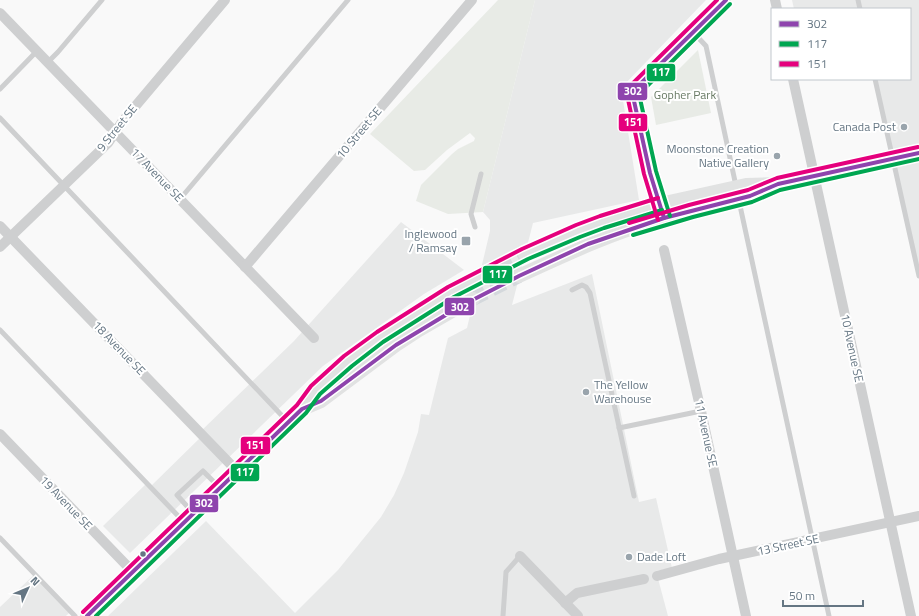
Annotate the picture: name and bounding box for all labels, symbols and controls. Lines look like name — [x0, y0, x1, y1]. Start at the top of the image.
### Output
legend — [771, 8, 911, 80]
text: 302 — [807, 14, 827, 33]
text: 117 — [807, 34, 827, 53]
text: 151 — [807, 54, 827, 73]
line badge: 117 — [646, 63, 676, 82]
text: 117 — [652, 64, 670, 80]
line badge: 302 — [617, 82, 648, 101]
text: 302 — [624, 83, 642, 99]
park label: Gopher Park — [654, 85, 716, 104]
street label: 9 Street SE — [92, 100, 142, 155]
street label: 10 Street SE — [331, 102, 386, 163]
line badge: 151 — [618, 113, 648, 132]
text: 151 — [624, 114, 642, 130]
place label: Canada Post — [833, 117, 897, 136]
marker: Canada Post — [899, 122, 909, 132]
place label: Moonstone Creation Native Gallery — [666, 139, 769, 172]
street label: 17 Avenue SE — [126, 143, 189, 206]
marker: Moonstone Creation Native Gallery — [772, 151, 782, 161]
place label: Inglewood / Ramsay — [405, 224, 457, 257]
marker: Inglewood / Ramsay — [460, 235, 472, 247]
line badge: 117 — [482, 265, 513, 284]
text: 117 — [489, 266, 507, 282]
line badge: 302 — [444, 297, 475, 316]
text: 302 — [451, 299, 469, 315]
street label: 10 Avenue SE — [836, 312, 869, 384]
street label: 18 Avenue SE — [88, 316, 151, 379]
place label: The Yellow Warehouse — [594, 375, 651, 408]
marker: The Yellow Warehouse — [581, 387, 591, 397]
street label: 11 Avenue SE — [690, 397, 723, 469]
line badge: 151 — [240, 436, 271, 455]
text: 151 — [246, 437, 264, 453]
line badge: 117 — [230, 463, 260, 482]
text: 117 — [236, 464, 254, 480]
street label: 19 Avenue SE — [35, 471, 98, 534]
line badge: 302 — [189, 494, 219, 513]
text: 302 — [195, 495, 213, 511]
street label: 13 Street SE — [755, 529, 821, 560]
place label: Dade Loft — [637, 547, 687, 566]
unlabelled marker — [138, 549, 148, 559]
marker: Dade Loft — [624, 552, 634, 562]
north arrow — [8, 568, 48, 608]
text: N — [27, 573, 44, 589]
scale bar — [783, 582, 863, 608]
text: 50 m — [789, 586, 815, 605]

